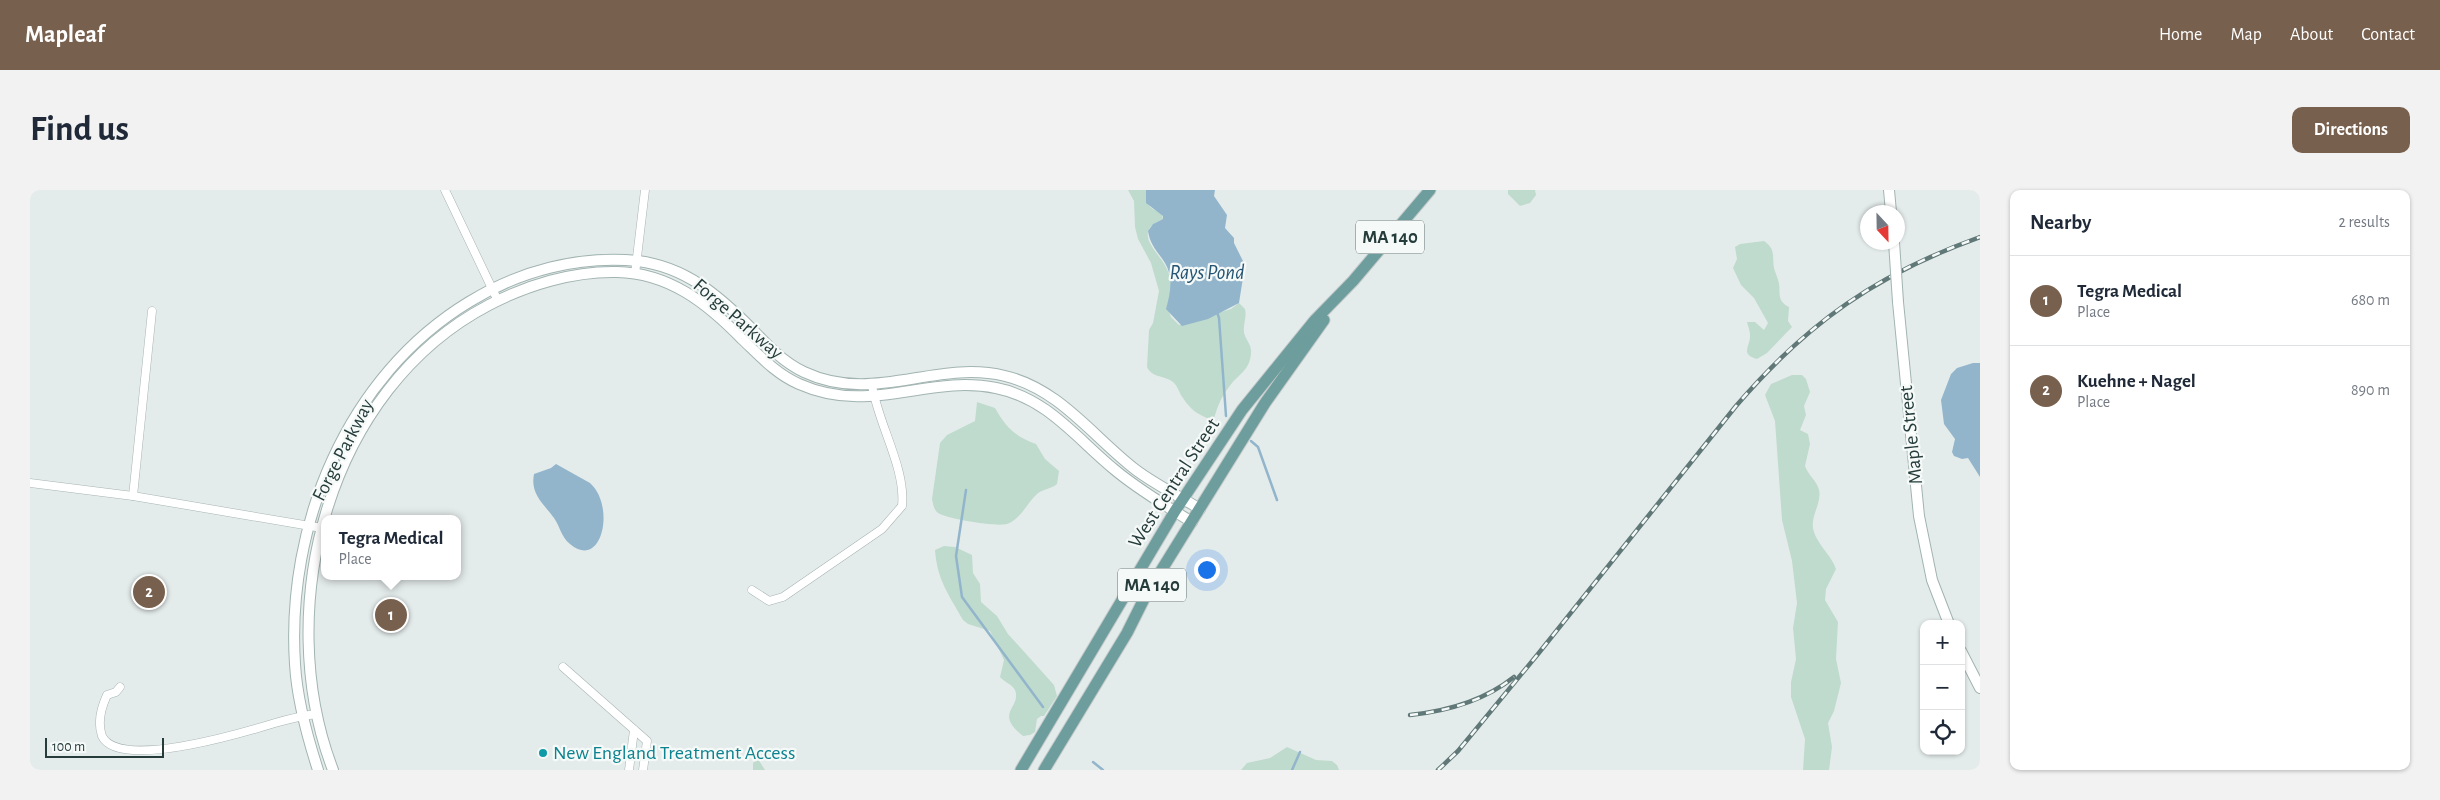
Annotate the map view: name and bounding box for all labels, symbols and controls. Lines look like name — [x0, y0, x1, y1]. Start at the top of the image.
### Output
text: Mapleaf — [25, 23, 105, 47]
text: Home — [2159, 26, 2202, 44]
text: Map — [2230, 26, 2262, 44]
text: About — [2290, 26, 2333, 44]
text: Contact — [2361, 26, 2415, 44]
button: Directions — [2292, 107, 2410, 153]
text: Find us — [30, 112, 129, 147]
north arrow — [1860, 205, 1905, 250]
text: Nearby — [2030, 212, 2091, 233]
text: 2 results — [2338, 214, 2390, 230]
road number: MA 140 — [1356, 221, 1424, 254]
water label: Rays Pond — [1170, 262, 1244, 283]
street label: Forge Parkway — [689, 275, 787, 363]
text: Tegra Medical — [2077, 282, 2182, 301]
text: 1 — [2043, 292, 2049, 308]
text: 680 m — [2351, 292, 2390, 308]
text: Place — [2077, 304, 2110, 320]
text: Kuehne + Nagel — [2077, 372, 2196, 391]
text: 2 — [2042, 382, 2050, 398]
text: 890 m — [2351, 382, 2390, 398]
street label: Maple Street — [1896, 384, 1926, 486]
text: Place — [2077, 394, 2110, 410]
street label: Forge Parkway — [309, 395, 377, 504]
street label: West Central Street — [1125, 414, 1224, 551]
popup — [321, 515, 461, 580]
text: Tegra Medical — [338, 529, 444, 548]
text: Place — [338, 551, 372, 567]
your location — [1194, 557, 1220, 583]
road number: MA 140 — [1118, 568, 1186, 602]
pin: 2 — [133, 573, 165, 611]
pin: 1 — [375, 596, 407, 634]
map controls — [1920, 620, 1965, 755]
button: + — [1920, 620, 1965, 665]
button: − — [1920, 665, 1965, 710]
button: locate — [1920, 710, 1965, 755]
scale bar — [45, 735, 164, 758]
text: 100 m — [52, 740, 85, 754]
place label: New England Treatment Access — [553, 743, 795, 763]
marker: New England Treatment Access — [537, 747, 549, 759]

